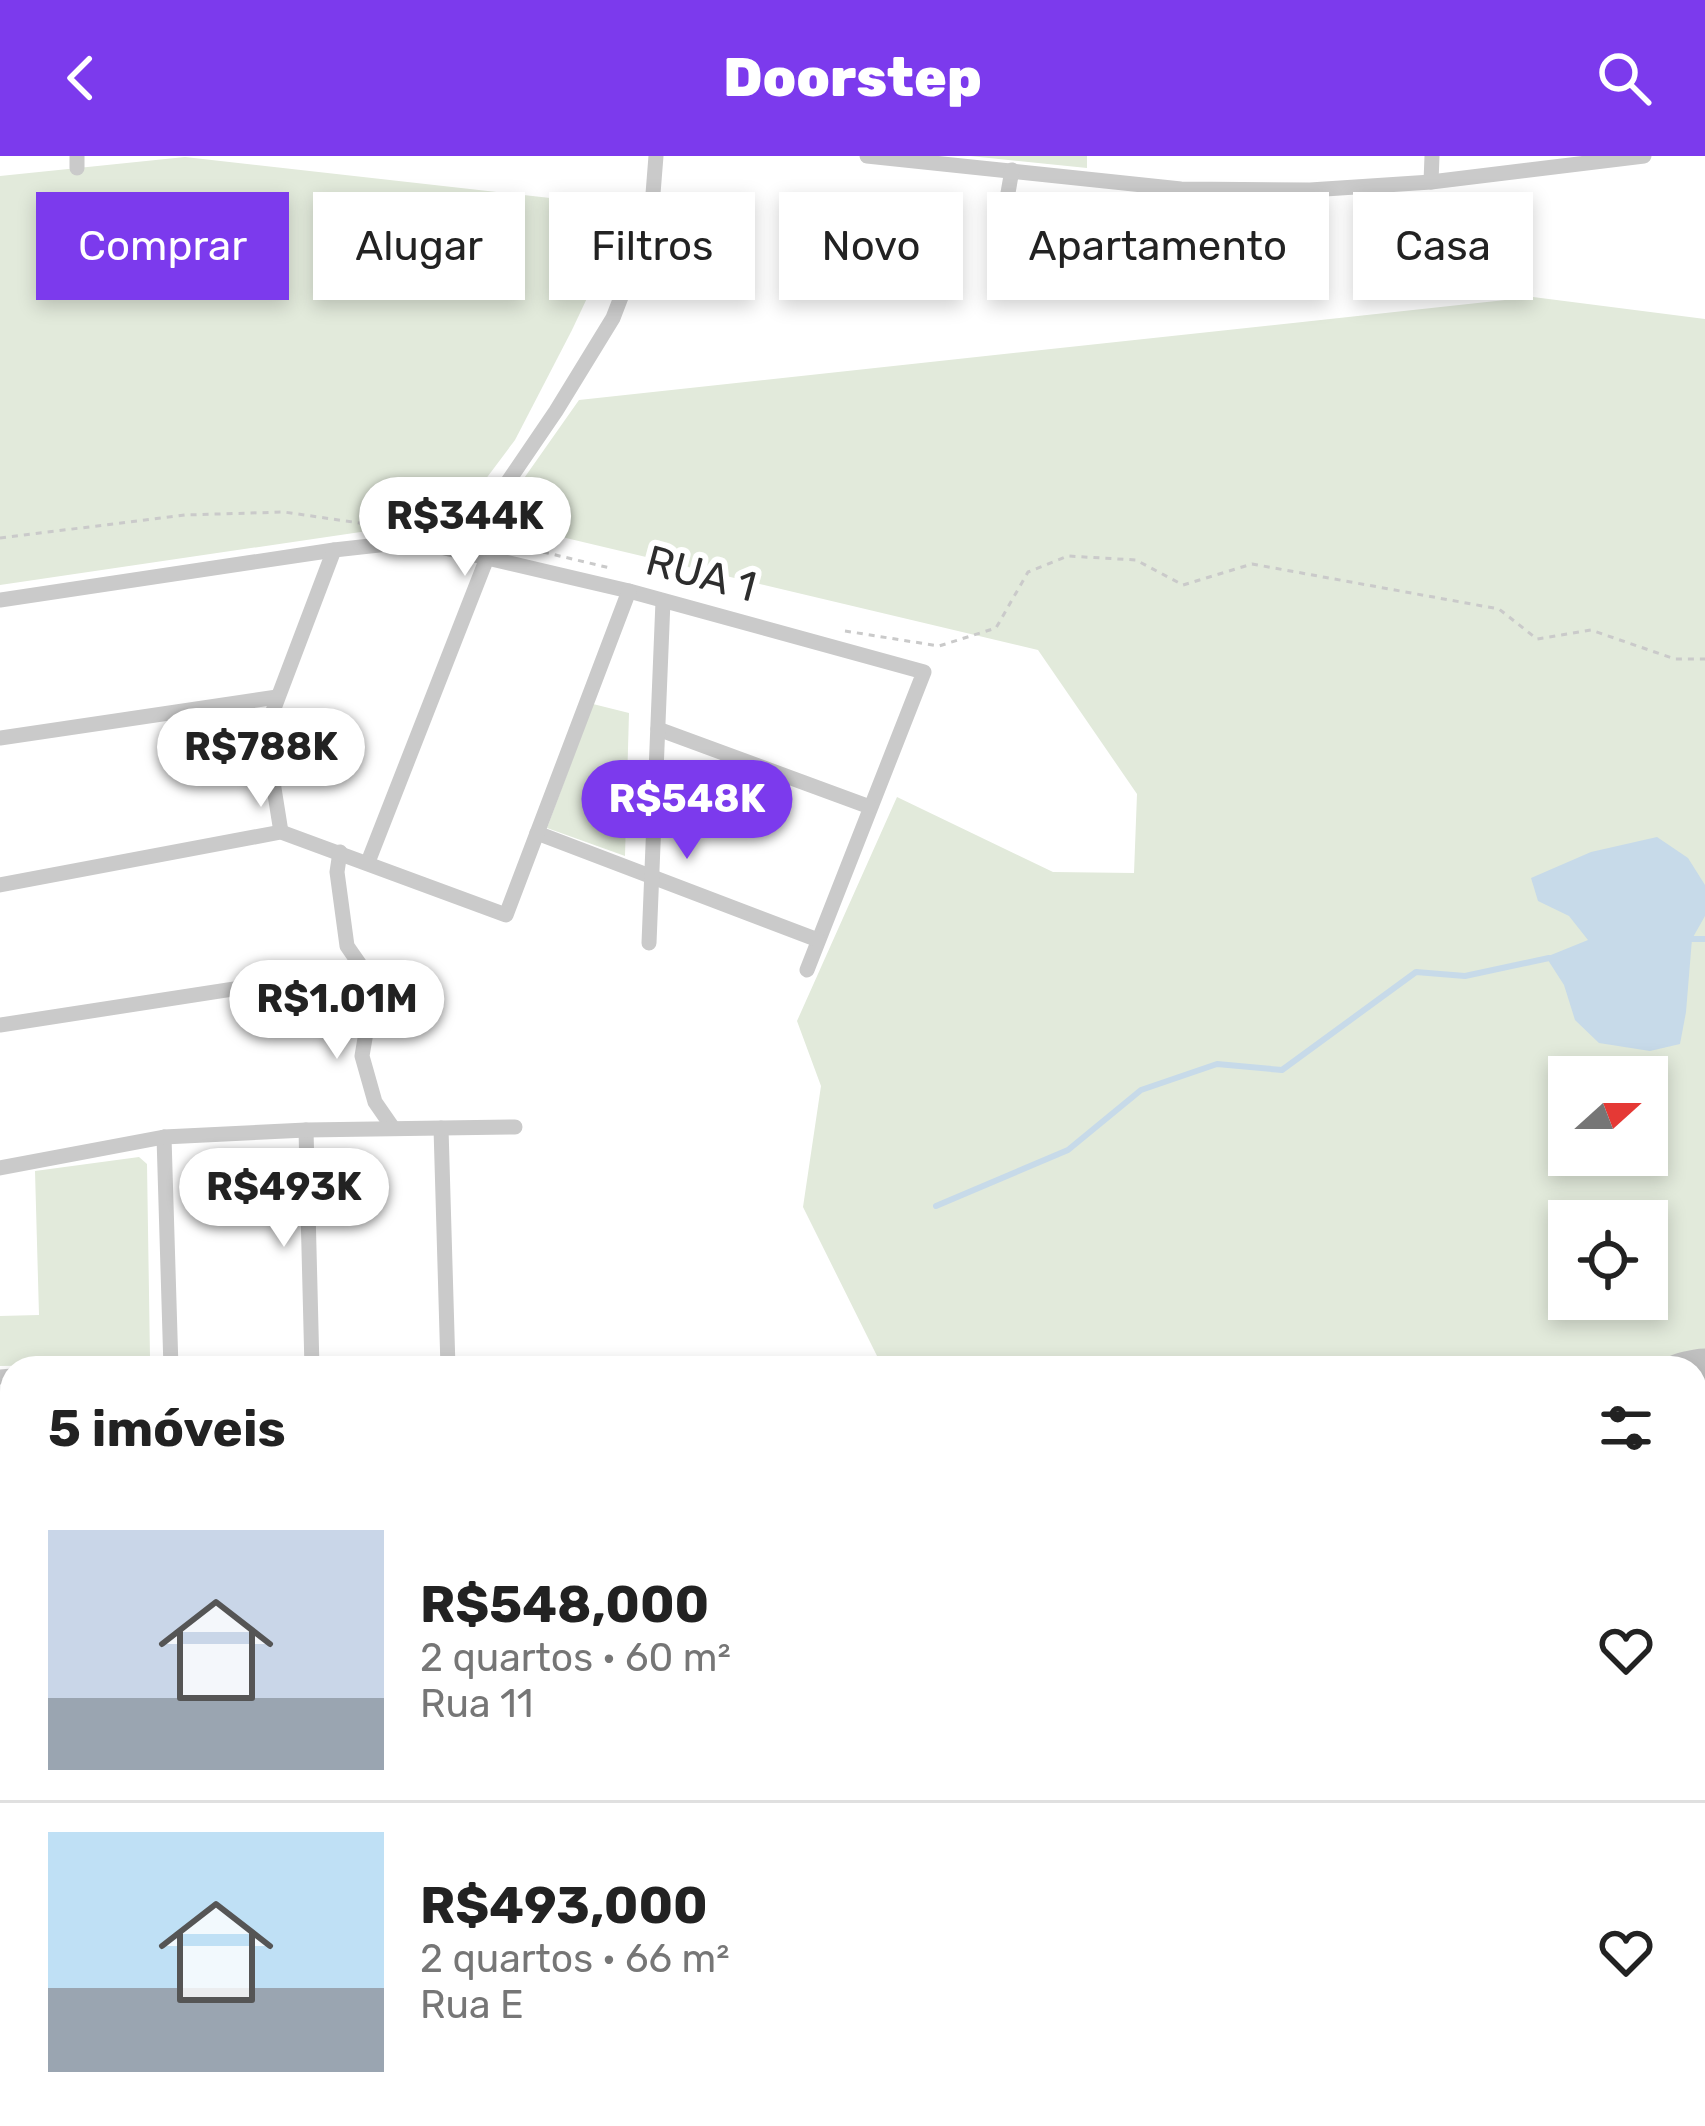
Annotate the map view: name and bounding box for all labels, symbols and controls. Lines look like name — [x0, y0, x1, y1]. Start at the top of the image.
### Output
icon: back — [48, 45, 114, 111]
icon: search — [1591, 45, 1657, 111]
text: Doorstep — [723, 46, 982, 110]
chip: Comprar — [36, 192, 289, 300]
chip: Alugar — [313, 192, 525, 300]
chip: Filtros — [549, 192, 755, 300]
chip: Novo — [779, 192, 963, 300]
chip: Apartamento — [987, 192, 1329, 300]
chip: Casa — [1353, 192, 1533, 300]
pin: R$344K — [367, 477, 563, 579]
text: R$344K — [386, 493, 544, 539]
street label: RUA 1 — [641, 535, 761, 613]
pin: R$788K — [163, 708, 359, 810]
text: R$788K — [184, 724, 338, 770]
pin: R$548K — [589, 760, 785, 862]
text: R$548K — [608, 776, 766, 822]
pin: R$1.01M — [226, 960, 448, 1062]
text: R$1.01M — [256, 976, 418, 1022]
north arrow — [1548, 1056, 1668, 1176]
map controls — [1548, 1056, 1668, 1320]
pin: R$493K — [186, 1148, 382, 1250]
text: R$493K — [206, 1164, 362, 1210]
button: locate — [1548, 1200, 1668, 1320]
icon: filters — [1593, 1395, 1659, 1461]
text: 5 imóveis — [48, 1398, 286, 1459]
text: R$548,000 — [420, 1574, 709, 1635]
icon: home — [144, 1578, 288, 1722]
icon: heart — [1593, 1617, 1659, 1683]
text: 2 quartos · 60 m² — [420, 1635, 731, 1681]
text: Rua 11 — [420, 1681, 534, 1727]
text: R$493,000 — [420, 1875, 708, 1936]
icon: home — [144, 1880, 288, 2024]
icon: heart — [1593, 1919, 1659, 1985]
text: 2 quartos · 66 m² — [420, 1936, 730, 1982]
text: Rua E — [420, 1982, 524, 2028]

